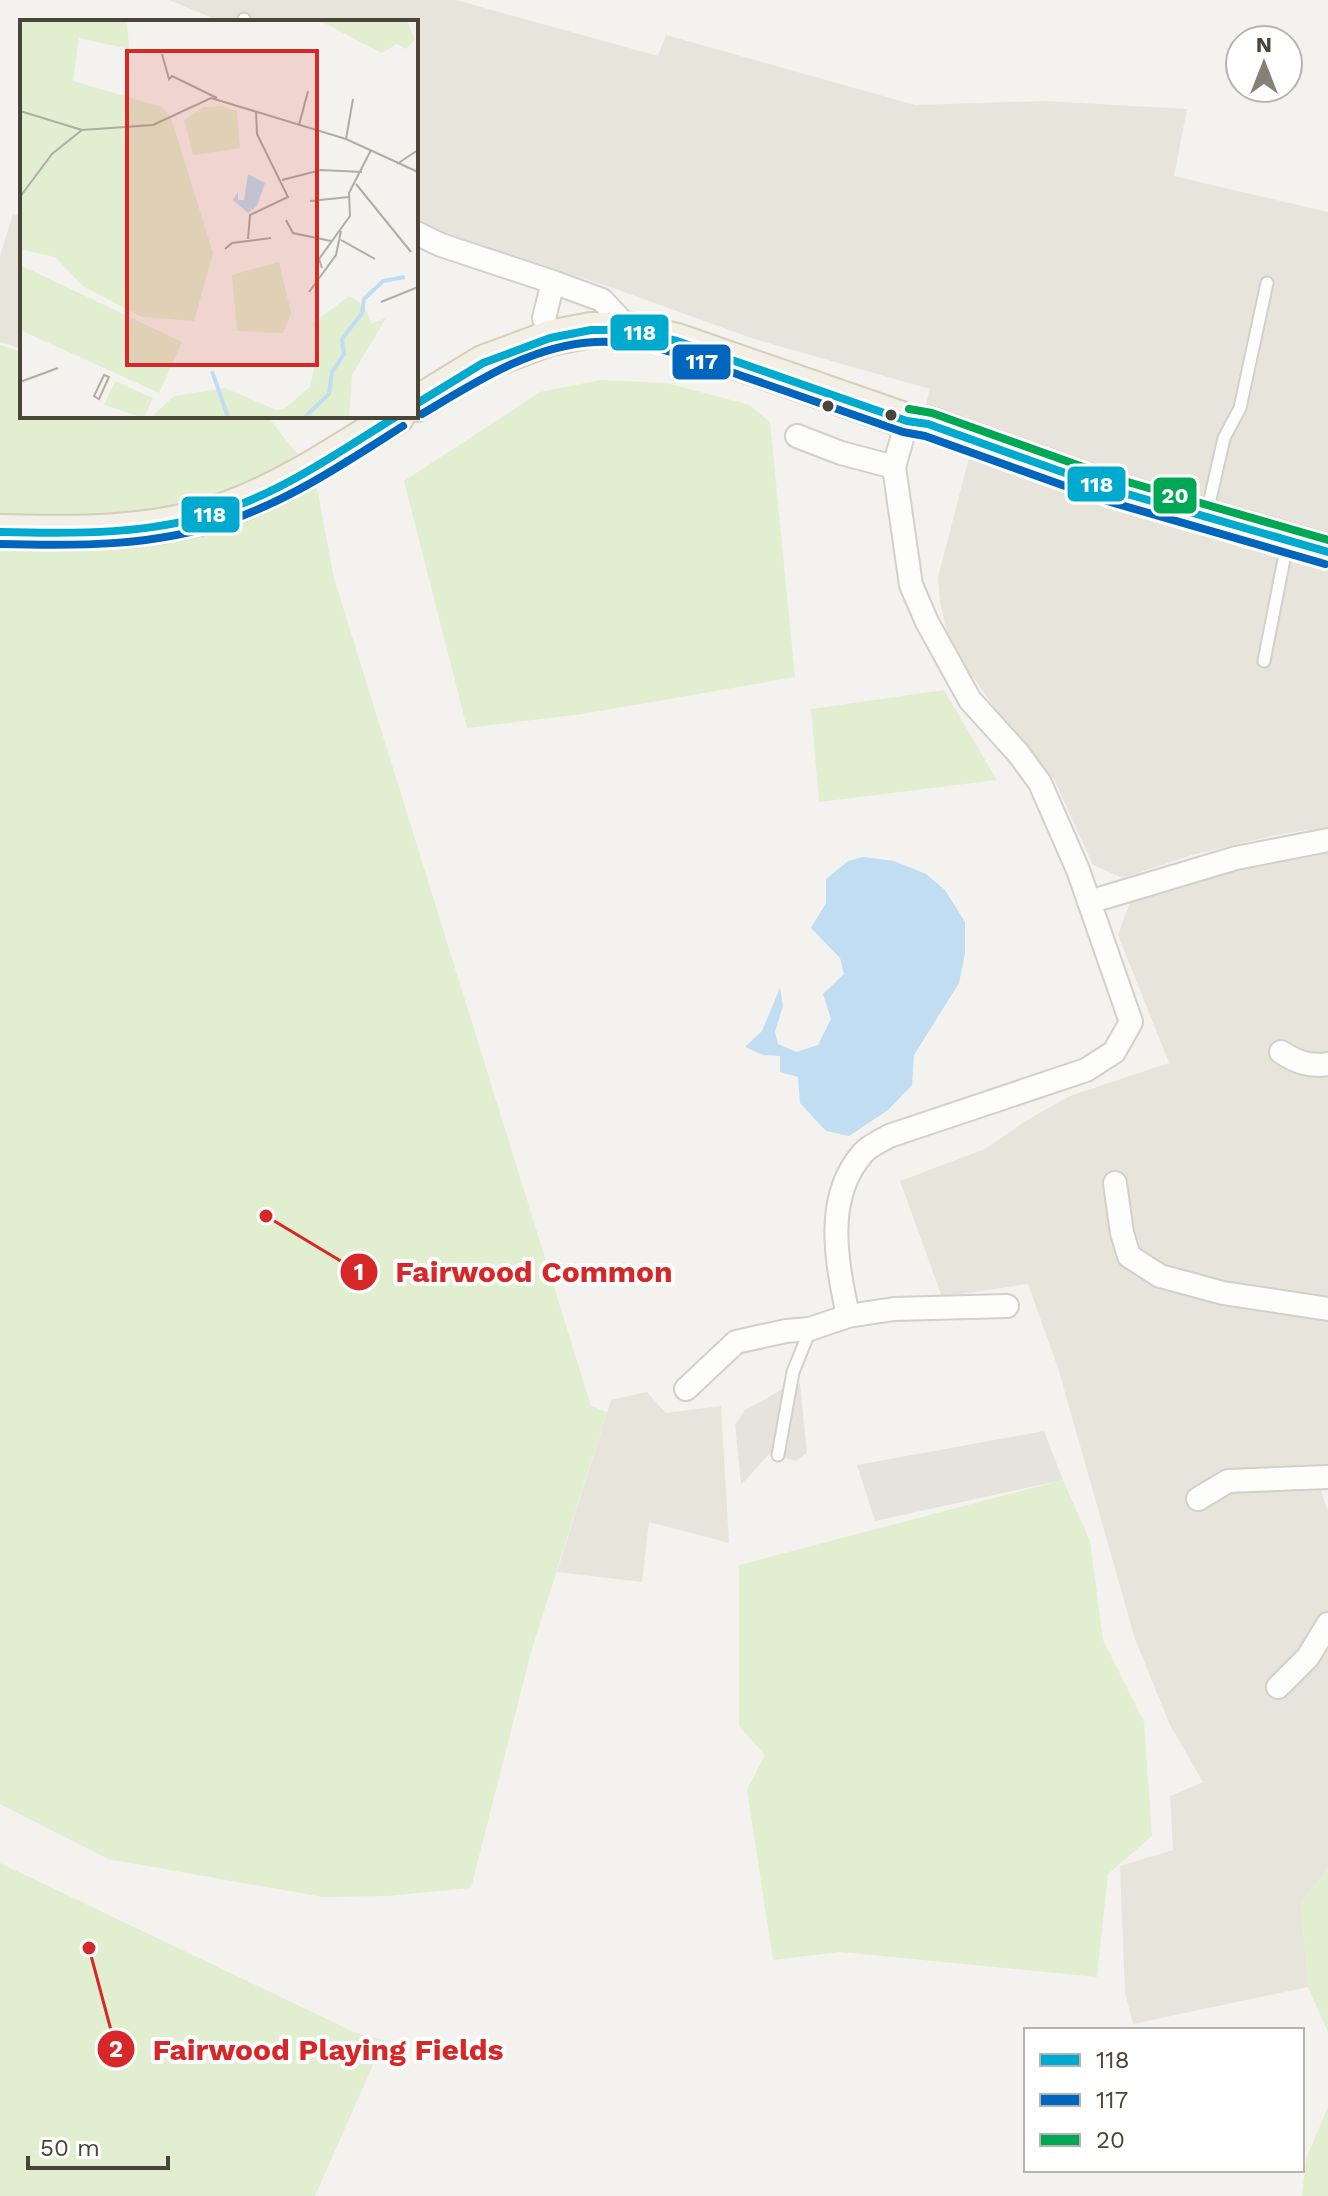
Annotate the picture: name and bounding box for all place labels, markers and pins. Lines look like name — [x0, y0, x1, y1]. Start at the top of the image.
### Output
unlabelled marker — [820, 398, 836, 414]
unlabelled marker — [883, 407, 899, 423]
callout: Fairwood Common — [339, 1245, 689, 1299]
callout: Fairwood Playing Fields — [96, 2022, 519, 2076]

